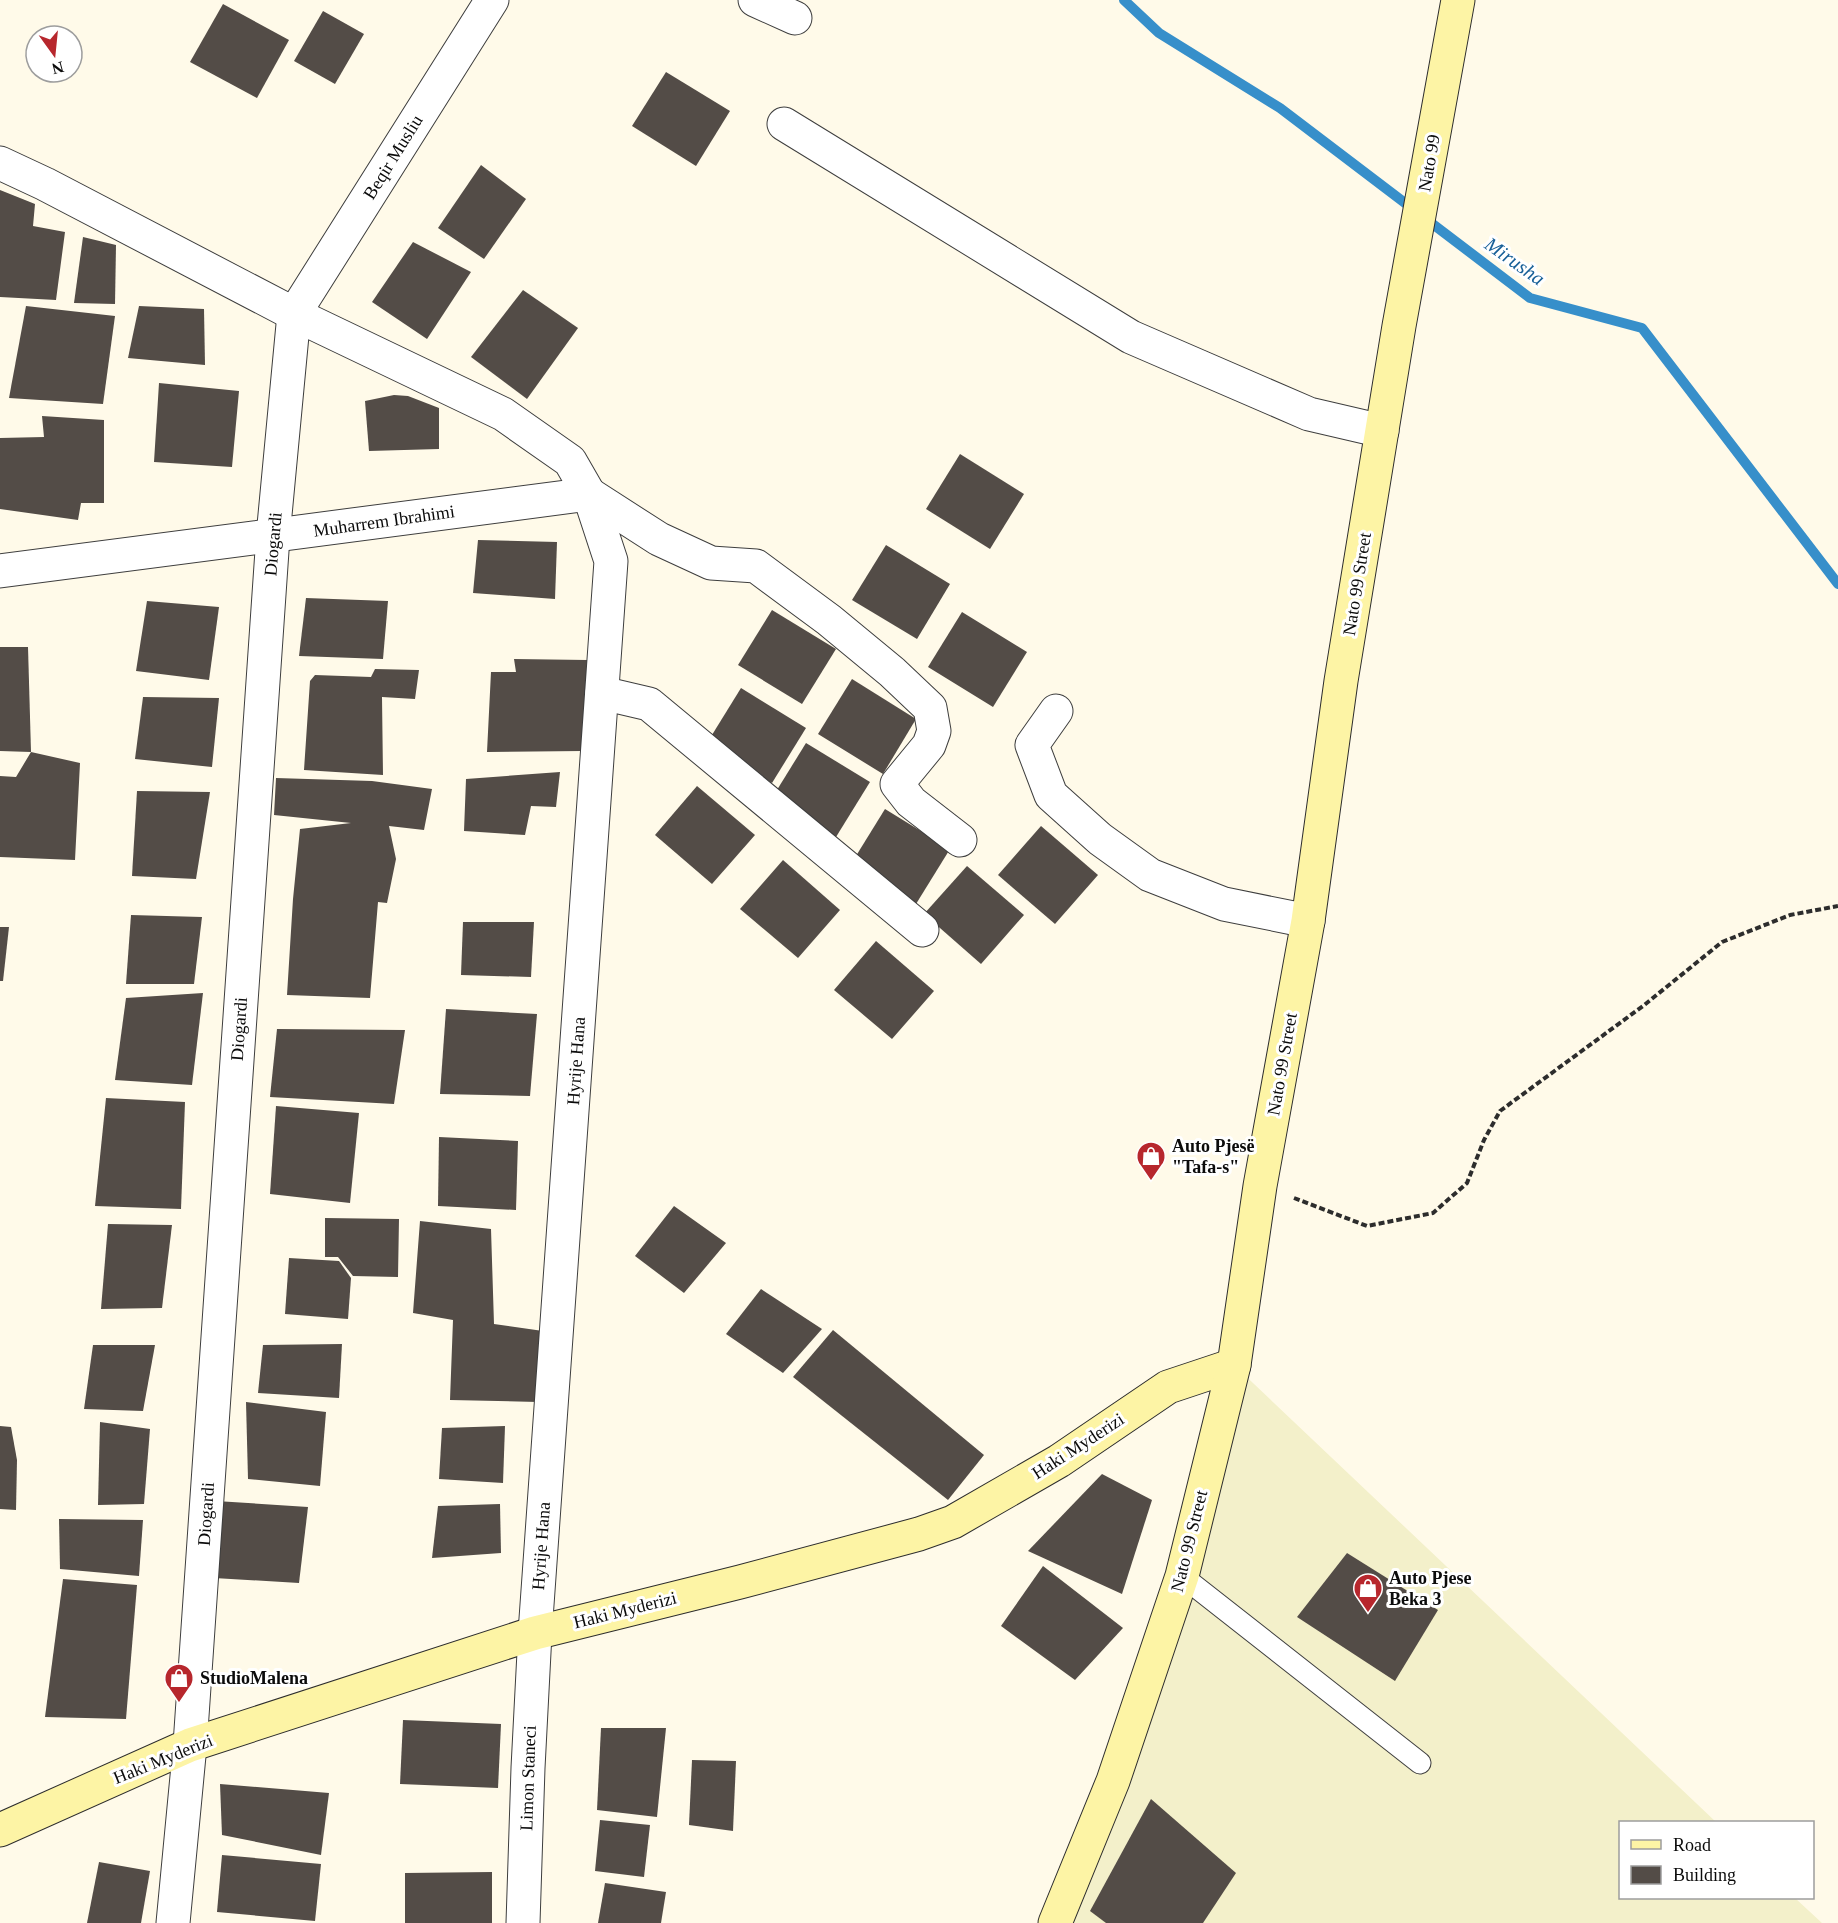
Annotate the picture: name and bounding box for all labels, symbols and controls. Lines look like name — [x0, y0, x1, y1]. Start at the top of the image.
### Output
north arrow — [24, 24, 84, 84]
text: N — [50, 58, 66, 78]
street label: Beqir Musliu — [359, 111, 427, 203]
street label: Nato 99 — [1414, 133, 1444, 193]
water label: Mirusha — [1480, 232, 1549, 289]
street label: Muharrem Ibrahimi — [312, 501, 456, 541]
street label: Diogardi — [260, 511, 286, 577]
street label: Nato 99 Street — [1339, 531, 1375, 637]
street label: Diogardi — [227, 996, 251, 1062]
street label: Nato 99 Street — [1263, 1011, 1301, 1117]
street label: Hyrije Hana — [563, 1016, 589, 1106]
place label: Auto Pjesë "Tafa-s" — [1172, 1136, 1254, 1177]
shop icon: Auto Pjesë "Tafa-s" — [1135, 1140, 1167, 1182]
street label: Haki Myderizi — [1028, 1409, 1128, 1483]
street label: Diogardi — [194, 1481, 218, 1547]
street label: Nato 99 Street — [1167, 1488, 1211, 1594]
street label: Hyrije Hana — [528, 1501, 554, 1591]
place label: Auto Pjese Beka 3 — [1389, 1568, 1471, 1609]
shop icon: Auto Pjese Beka 3 — [1352, 1572, 1384, 1614]
street label: Haki Myderizi — [571, 1588, 679, 1632]
shop icon: StudioMalena — [163, 1662, 195, 1704]
place label: StudioMalena — [200, 1668, 308, 1688]
street label: Limon Staneci — [516, 1725, 540, 1831]
street label: Haki Myderizi — [110, 1730, 216, 1788]
legend — [1619, 1821, 1814, 1899]
text: Road — [1673, 1835, 1711, 1855]
text: Building — [1673, 1865, 1736, 1885]

